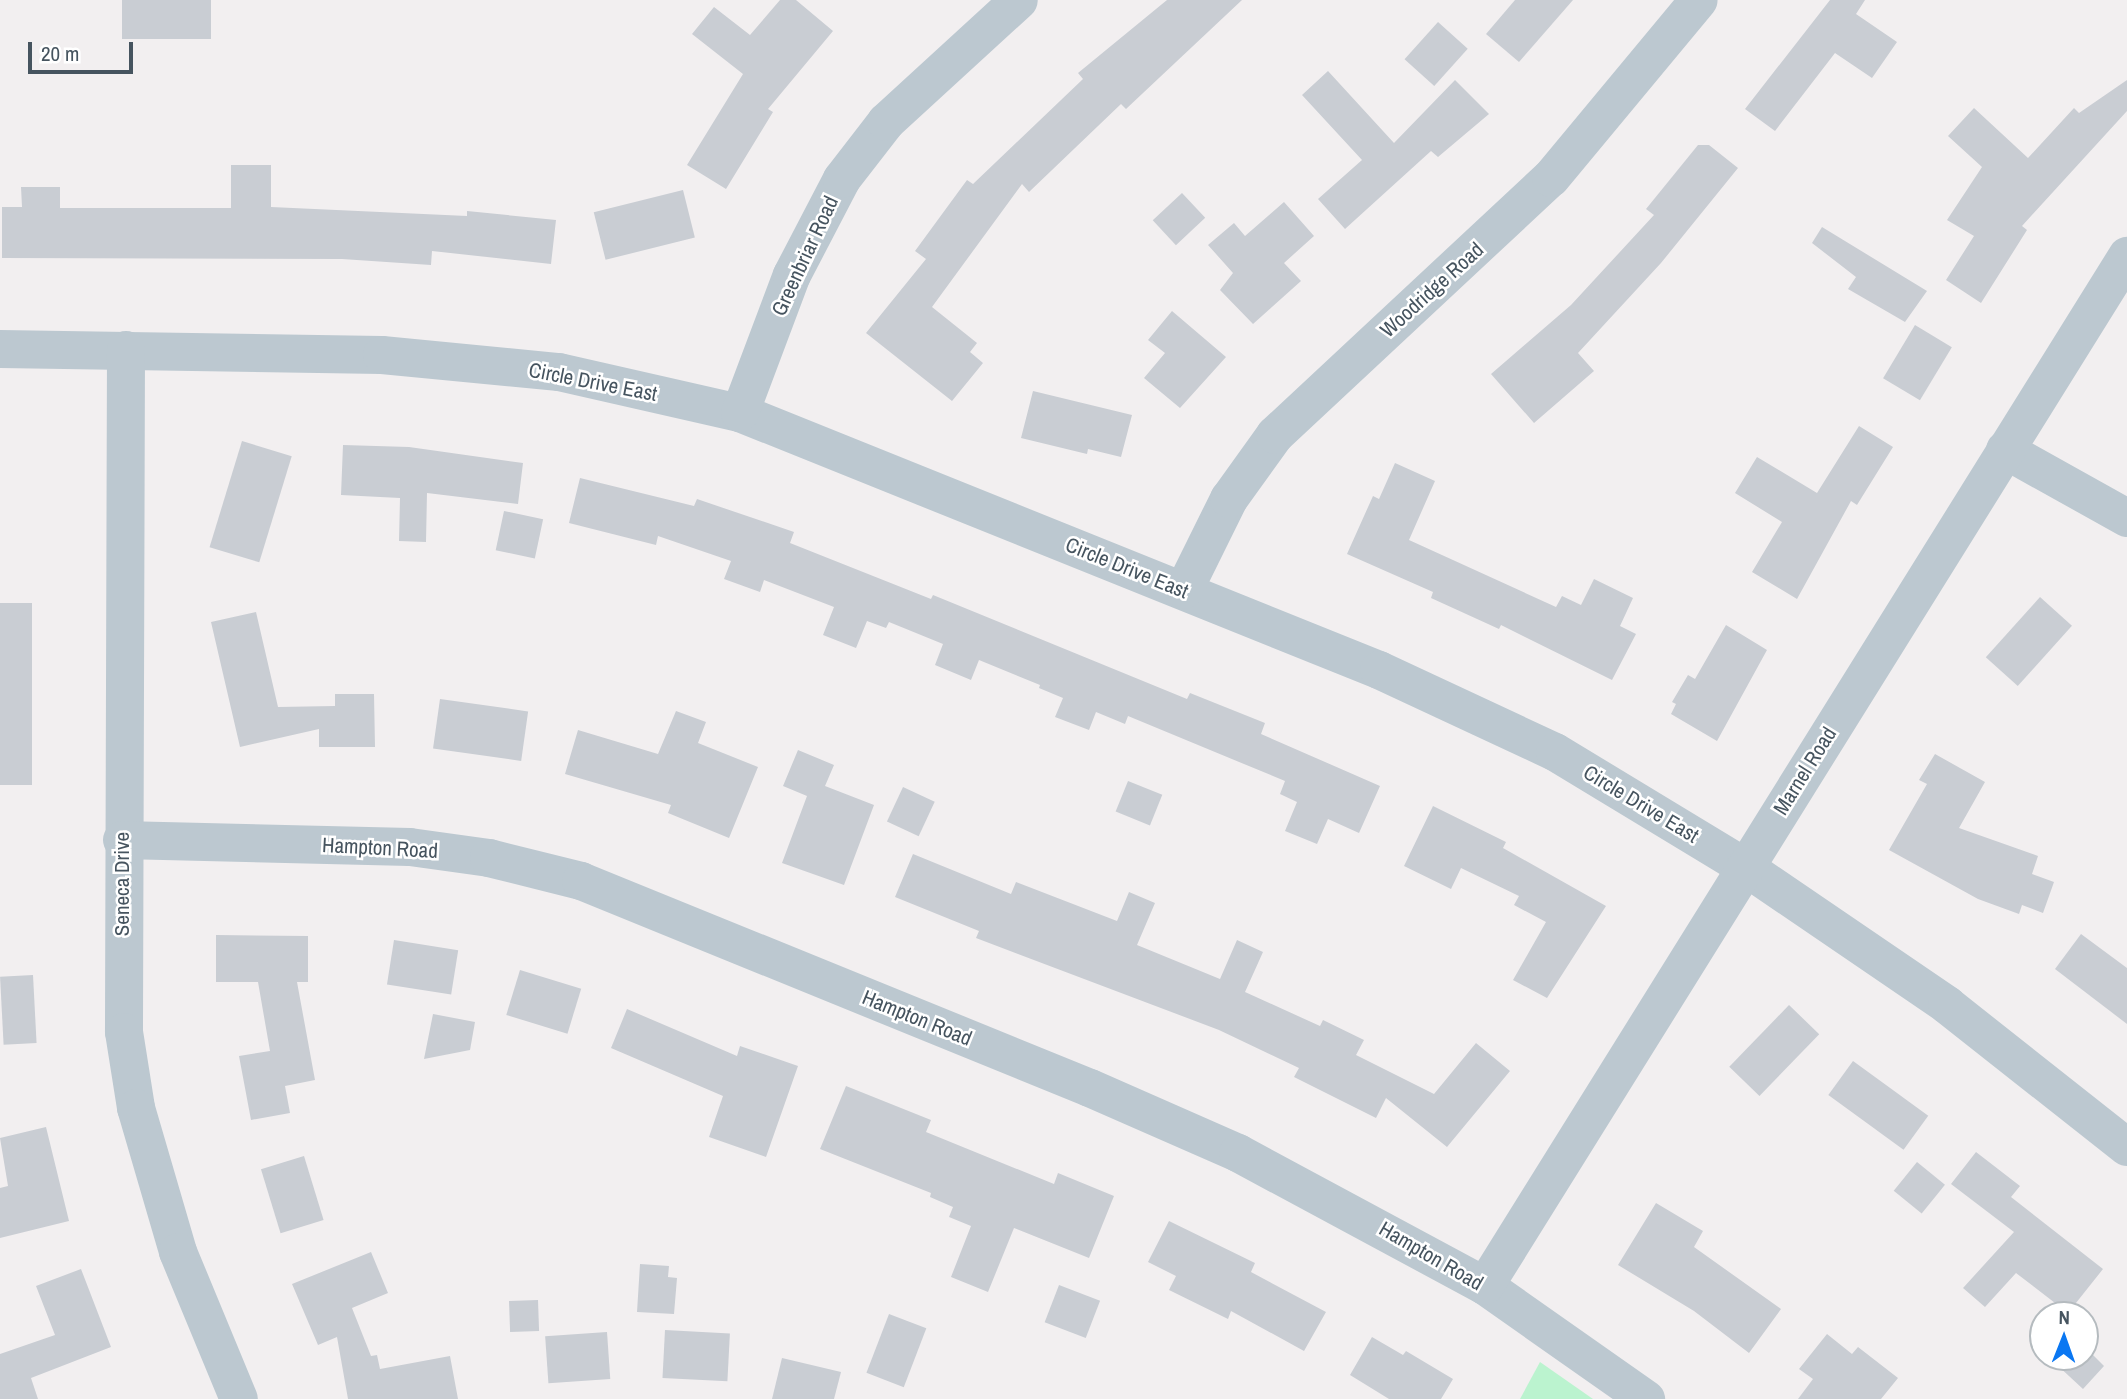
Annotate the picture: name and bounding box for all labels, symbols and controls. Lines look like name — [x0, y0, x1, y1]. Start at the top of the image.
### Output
scale bar — [32, 28, 136, 72]
text: 20 m — [41, 39, 79, 68]
street label: Greenbriar Road — [766, 192, 844, 320]
street label: Woodridge Road — [1375, 237, 1489, 343]
street label: Circle Drive East — [527, 357, 659, 407]
street label: Circle Drive East — [1062, 532, 1192, 604]
street label: Marnel Road — [1768, 723, 1842, 819]
street label: Circle Drive East — [1579, 760, 1703, 848]
street label: Seneca Drive — [109, 832, 135, 936]
street label: Hampton Road — [322, 832, 438, 864]
street label: Hampton Road — [859, 985, 975, 1051]
street label: Hampton Road — [1375, 1216, 1487, 1296]
north arrow — [2029, 1301, 2099, 1371]
text: N — [2058, 1304, 2070, 1330]

